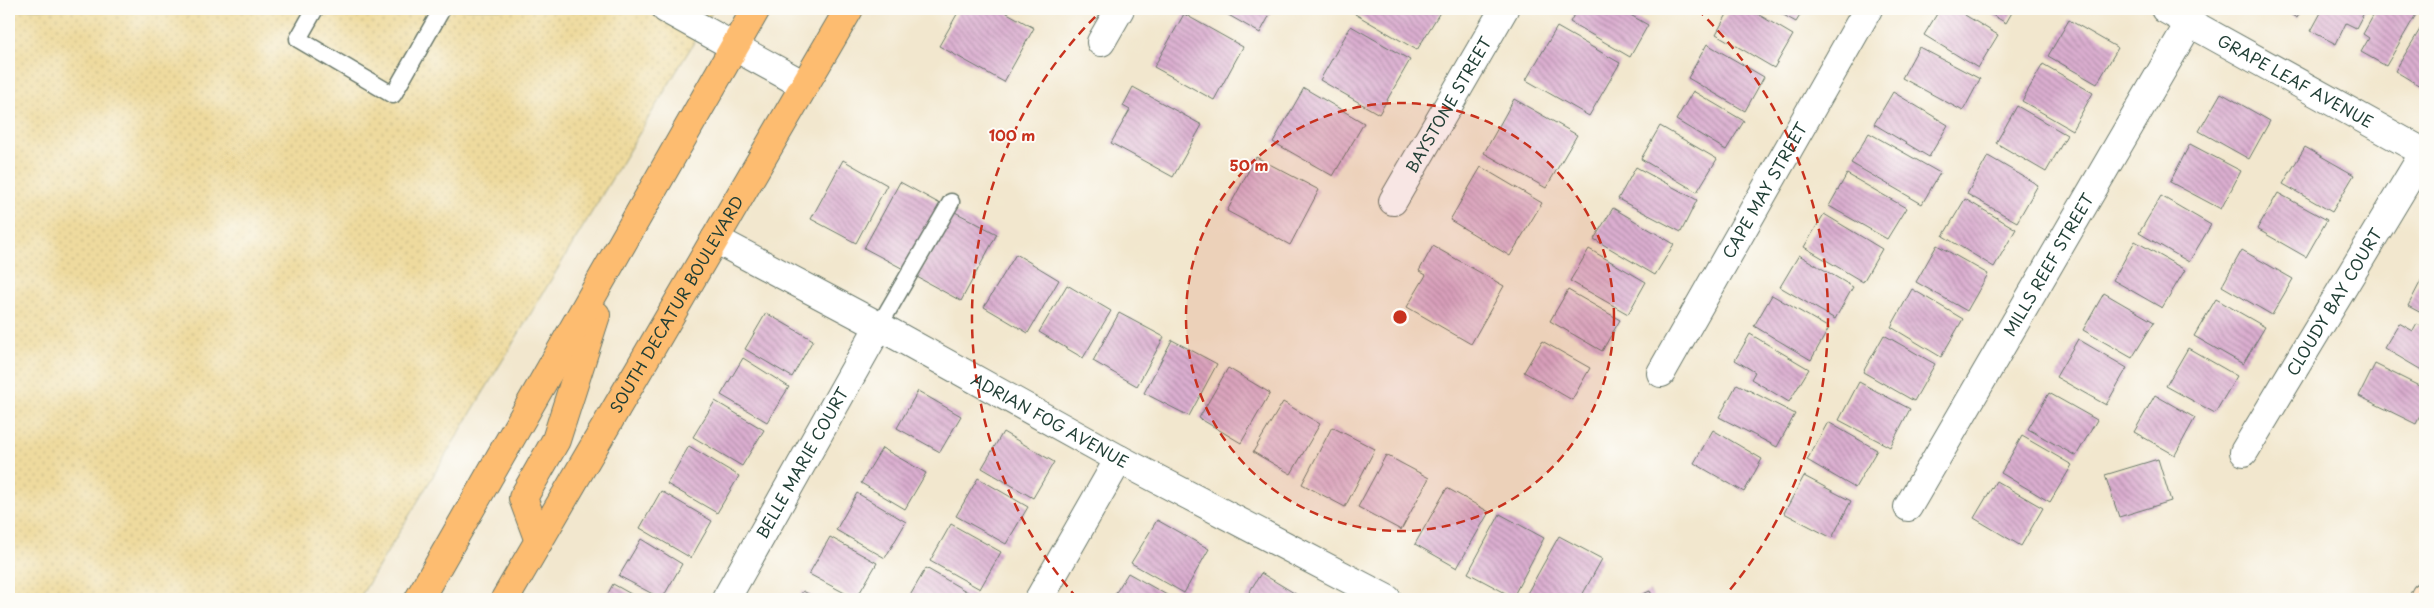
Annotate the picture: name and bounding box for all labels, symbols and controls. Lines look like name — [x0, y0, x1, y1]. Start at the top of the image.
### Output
street label: GRAPE LEAF AVENUE — [2214, 28, 2378, 133]
street label: BAYSTONE STREET — [1399, 32, 1497, 177]
street label: CAPE MAY STREET — [1716, 117, 1812, 263]
text: 100 m — [989, 123, 1035, 146]
text: 50 m — [1230, 153, 1268, 176]
street label: MILLS REEF STREET — [1997, 189, 2099, 340]
street label: SOUTH DECATUR BOULEVARD — [603, 191, 749, 417]
street label: CLOUDY BAY COURT — [2280, 223, 2387, 380]
centre of rings — [1391, 308, 1409, 326]
street label: ADRIAN FOG AVENUE — [967, 367, 1133, 473]
street label: BELLE MARIE COURT — [749, 382, 853, 542]

